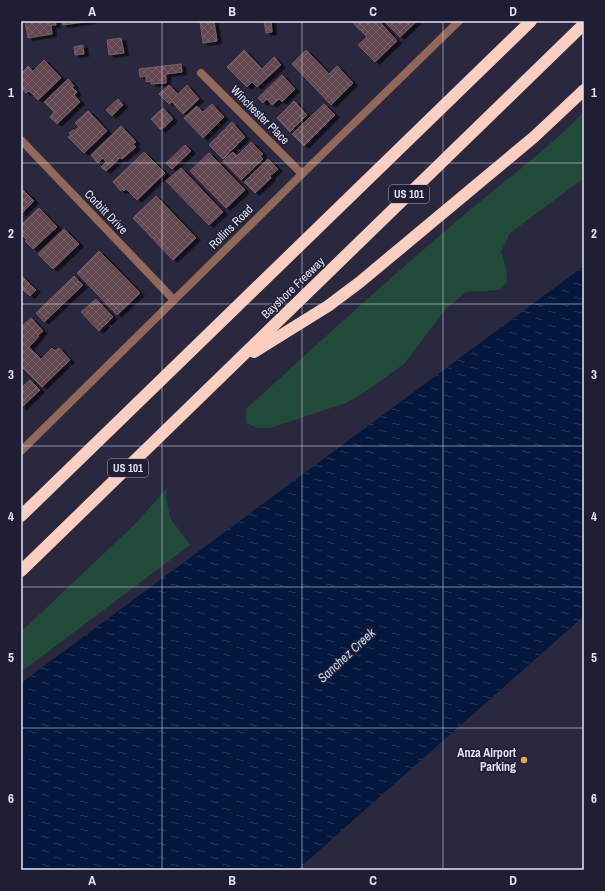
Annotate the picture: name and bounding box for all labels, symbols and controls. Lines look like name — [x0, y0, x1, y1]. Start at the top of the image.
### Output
text: A — [88, 3, 96, 20]
text: B — [228, 3, 236, 20]
text: C — [369, 3, 377, 20]
text: D — [509, 3, 517, 20]
street label: Winchester Place — [227, 82, 293, 148]
text: 1 — [8, 84, 14, 101]
text: 1 — [591, 84, 597, 101]
road number: US 101 — [389, 185, 429, 203]
street label: Corbitt Drive — [81, 186, 131, 238]
street label: Rollins Road — [205, 201, 257, 253]
text: 2 — [8, 225, 14, 242]
text: 2 — [591, 225, 597, 242]
street label: Bayshore Freeway — [258, 254, 328, 322]
text: 3 — [8, 366, 14, 383]
text: 3 — [591, 366, 597, 383]
road number: US 101 — [108, 459, 148, 477]
text: 4 — [8, 508, 14, 525]
text: 4 — [591, 508, 597, 525]
water label: Sanchez Creek — [314, 624, 379, 686]
text: 5 — [8, 649, 14, 666]
text: 5 — [591, 649, 597, 666]
place label: Anza Airport Parking — [457, 745, 517, 775]
marker: Anza Airport Parking — [519, 755, 529, 765]
text: 6 — [8, 790, 14, 807]
text: 6 — [591, 790, 597, 807]
text: A — [88, 872, 96, 889]
text: B — [228, 872, 236, 889]
text: C — [369, 872, 377, 889]
text: D — [509, 872, 517, 889]

